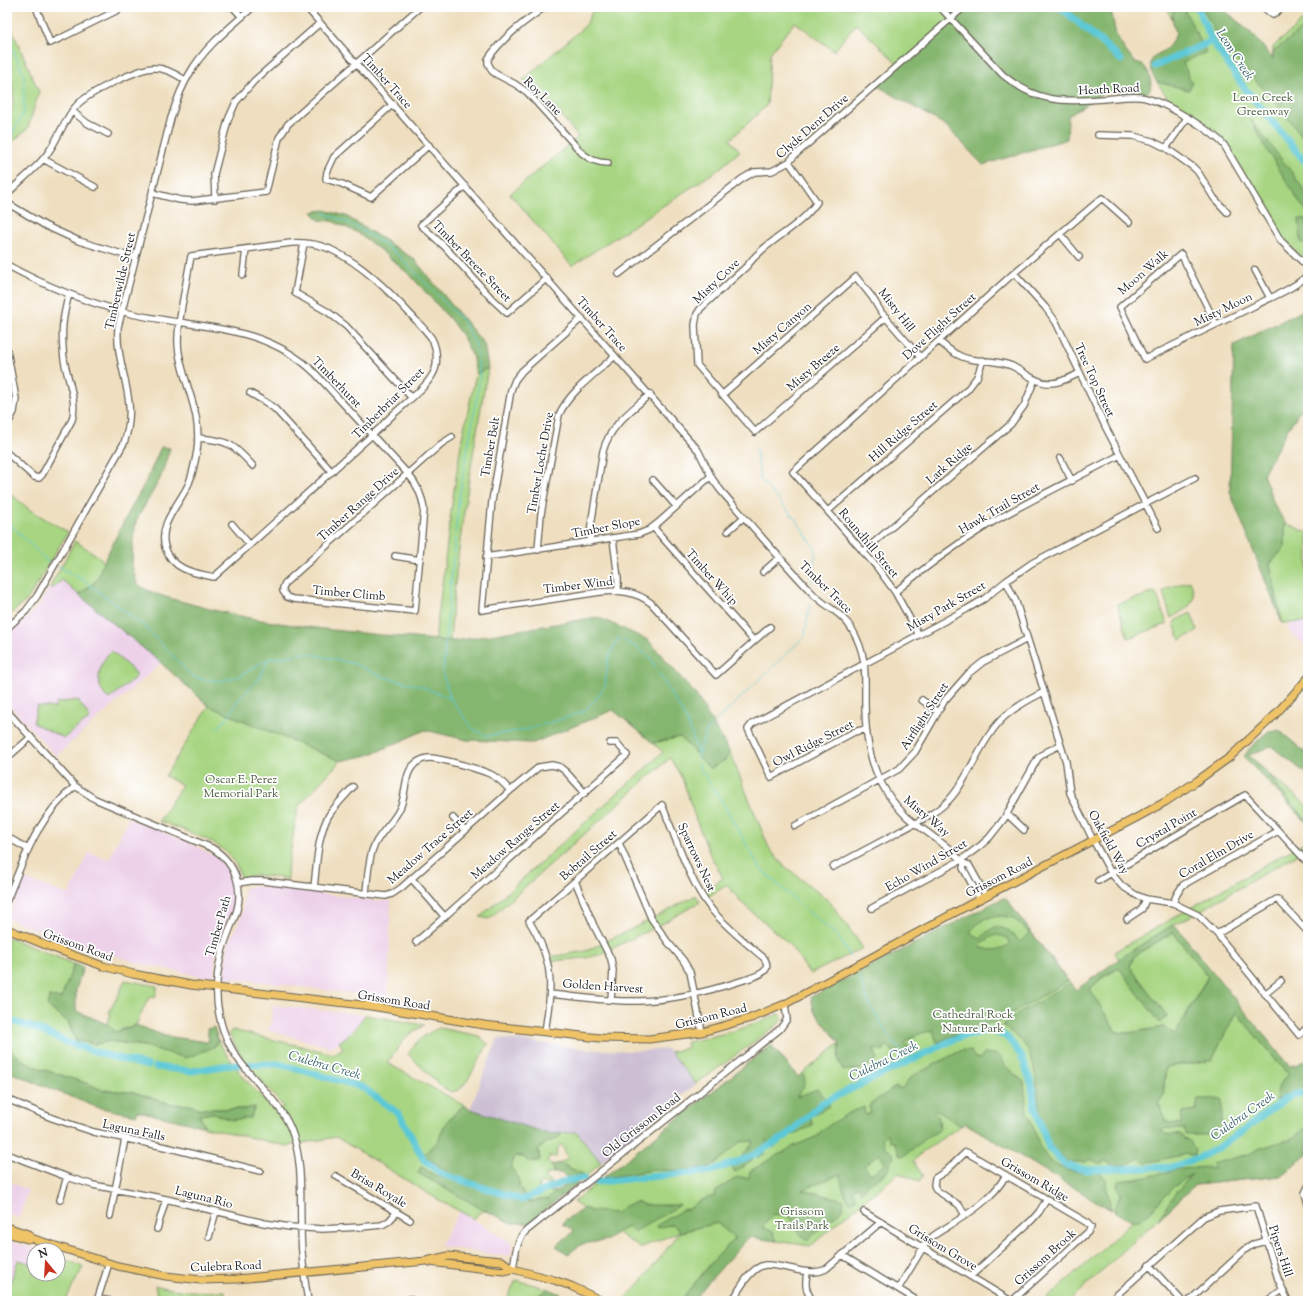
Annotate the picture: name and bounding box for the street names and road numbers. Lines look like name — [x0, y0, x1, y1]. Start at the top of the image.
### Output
street label: Timber Trace — [357, 50, 416, 113]
street label: Roy Lane — [519, 73, 566, 120]
street label: Heath Road — [1078, 79, 1140, 101]
street label: Clyde Dent Drive — [772, 90, 853, 163]
street label: Timber Breeze Street — [428, 217, 515, 306]
street label: Timberwilde Street — [101, 231, 141, 332]
street label: Moon Walk — [1114, 245, 1173, 300]
street label: Misty Cove — [689, 255, 744, 309]
street label: Misty Hill — [873, 285, 920, 337]
street label: Misty Moon — [1191, 288, 1256, 332]
street label: Dove Flight Street — [899, 289, 980, 365]
street label: Timber Trace — [572, 293, 631, 356]
street label: Misty Canyon — [749, 298, 816, 359]
street label: Misty Breeze — [783, 339, 844, 396]
street label: Tree Top Street — [1069, 341, 1119, 420]
street label: Timberhurst — [307, 353, 365, 412]
street label: Timberbriar Street — [349, 364, 429, 444]
street label: Hill Ridge Street — [865, 397, 942, 467]
street label: Timber Loche Drive — [523, 410, 559, 516]
street label: Timber Belt — [477, 416, 505, 479]
street label: Lark Ridge — [923, 438, 977, 489]
street label: Timber Range Drive — [314, 463, 404, 546]
street label: Hawk Trail Street — [956, 478, 1043, 539]
street label: Roundhill Street — [834, 505, 903, 582]
street label: Timber Slope — [570, 512, 642, 543]
street label: Timber Whip — [681, 545, 742, 610]
street label: Timber Trace — [794, 557, 856, 618]
street label: Timber Wind — [542, 573, 614, 599]
street label: Misty Park Street — [904, 577, 989, 637]
street label: Timber Climb — [312, 582, 387, 606]
street label: Airflight Street — [896, 679, 954, 754]
street label: Owl Ridge Street — [770, 716, 857, 772]
street label: Misty Way — [899, 792, 954, 842]
street label: Meadow Range Street — [467, 797, 564, 884]
street label: Crystal Point — [1133, 804, 1200, 854]
street label: Meadow Trace Street — [384, 805, 477, 889]
street label: Oakfield Way — [1083, 807, 1133, 878]
street label: Sparrows Nest — [672, 820, 720, 895]
street label: Bobtail Street — [556, 826, 621, 886]
street label: Coral Elm Drive — [1176, 826, 1258, 884]
street label: Echo Wind Street — [882, 835, 971, 897]
street label: Grissom Road — [963, 853, 1036, 903]
street label: Timber Path — [202, 893, 236, 959]
street label: Grissom Road — [40, 925, 115, 967]
street label: Golden Harvest — [562, 975, 644, 999]
street label: Grissom Road — [356, 986, 432, 1016]
street label: Grissom Road — [674, 999, 749, 1035]
street label: Old Grissom Road — [598, 1089, 685, 1162]
street label: Laguna Falls — [101, 1116, 167, 1146]
street label: Grissom Ridge — [997, 1153, 1072, 1207]
street label: Brisa Royale — [347, 1165, 411, 1213]
street label: Laguna Rio — [173, 1182, 235, 1214]
street label: Grissom Grove — [904, 1220, 981, 1276]
street label: Pipers Hill — [1263, 1223, 1297, 1280]
street label: Grissom Brook — [1011, 1225, 1081, 1290]
street label: Culebra Road — [190, 1257, 262, 1277]

